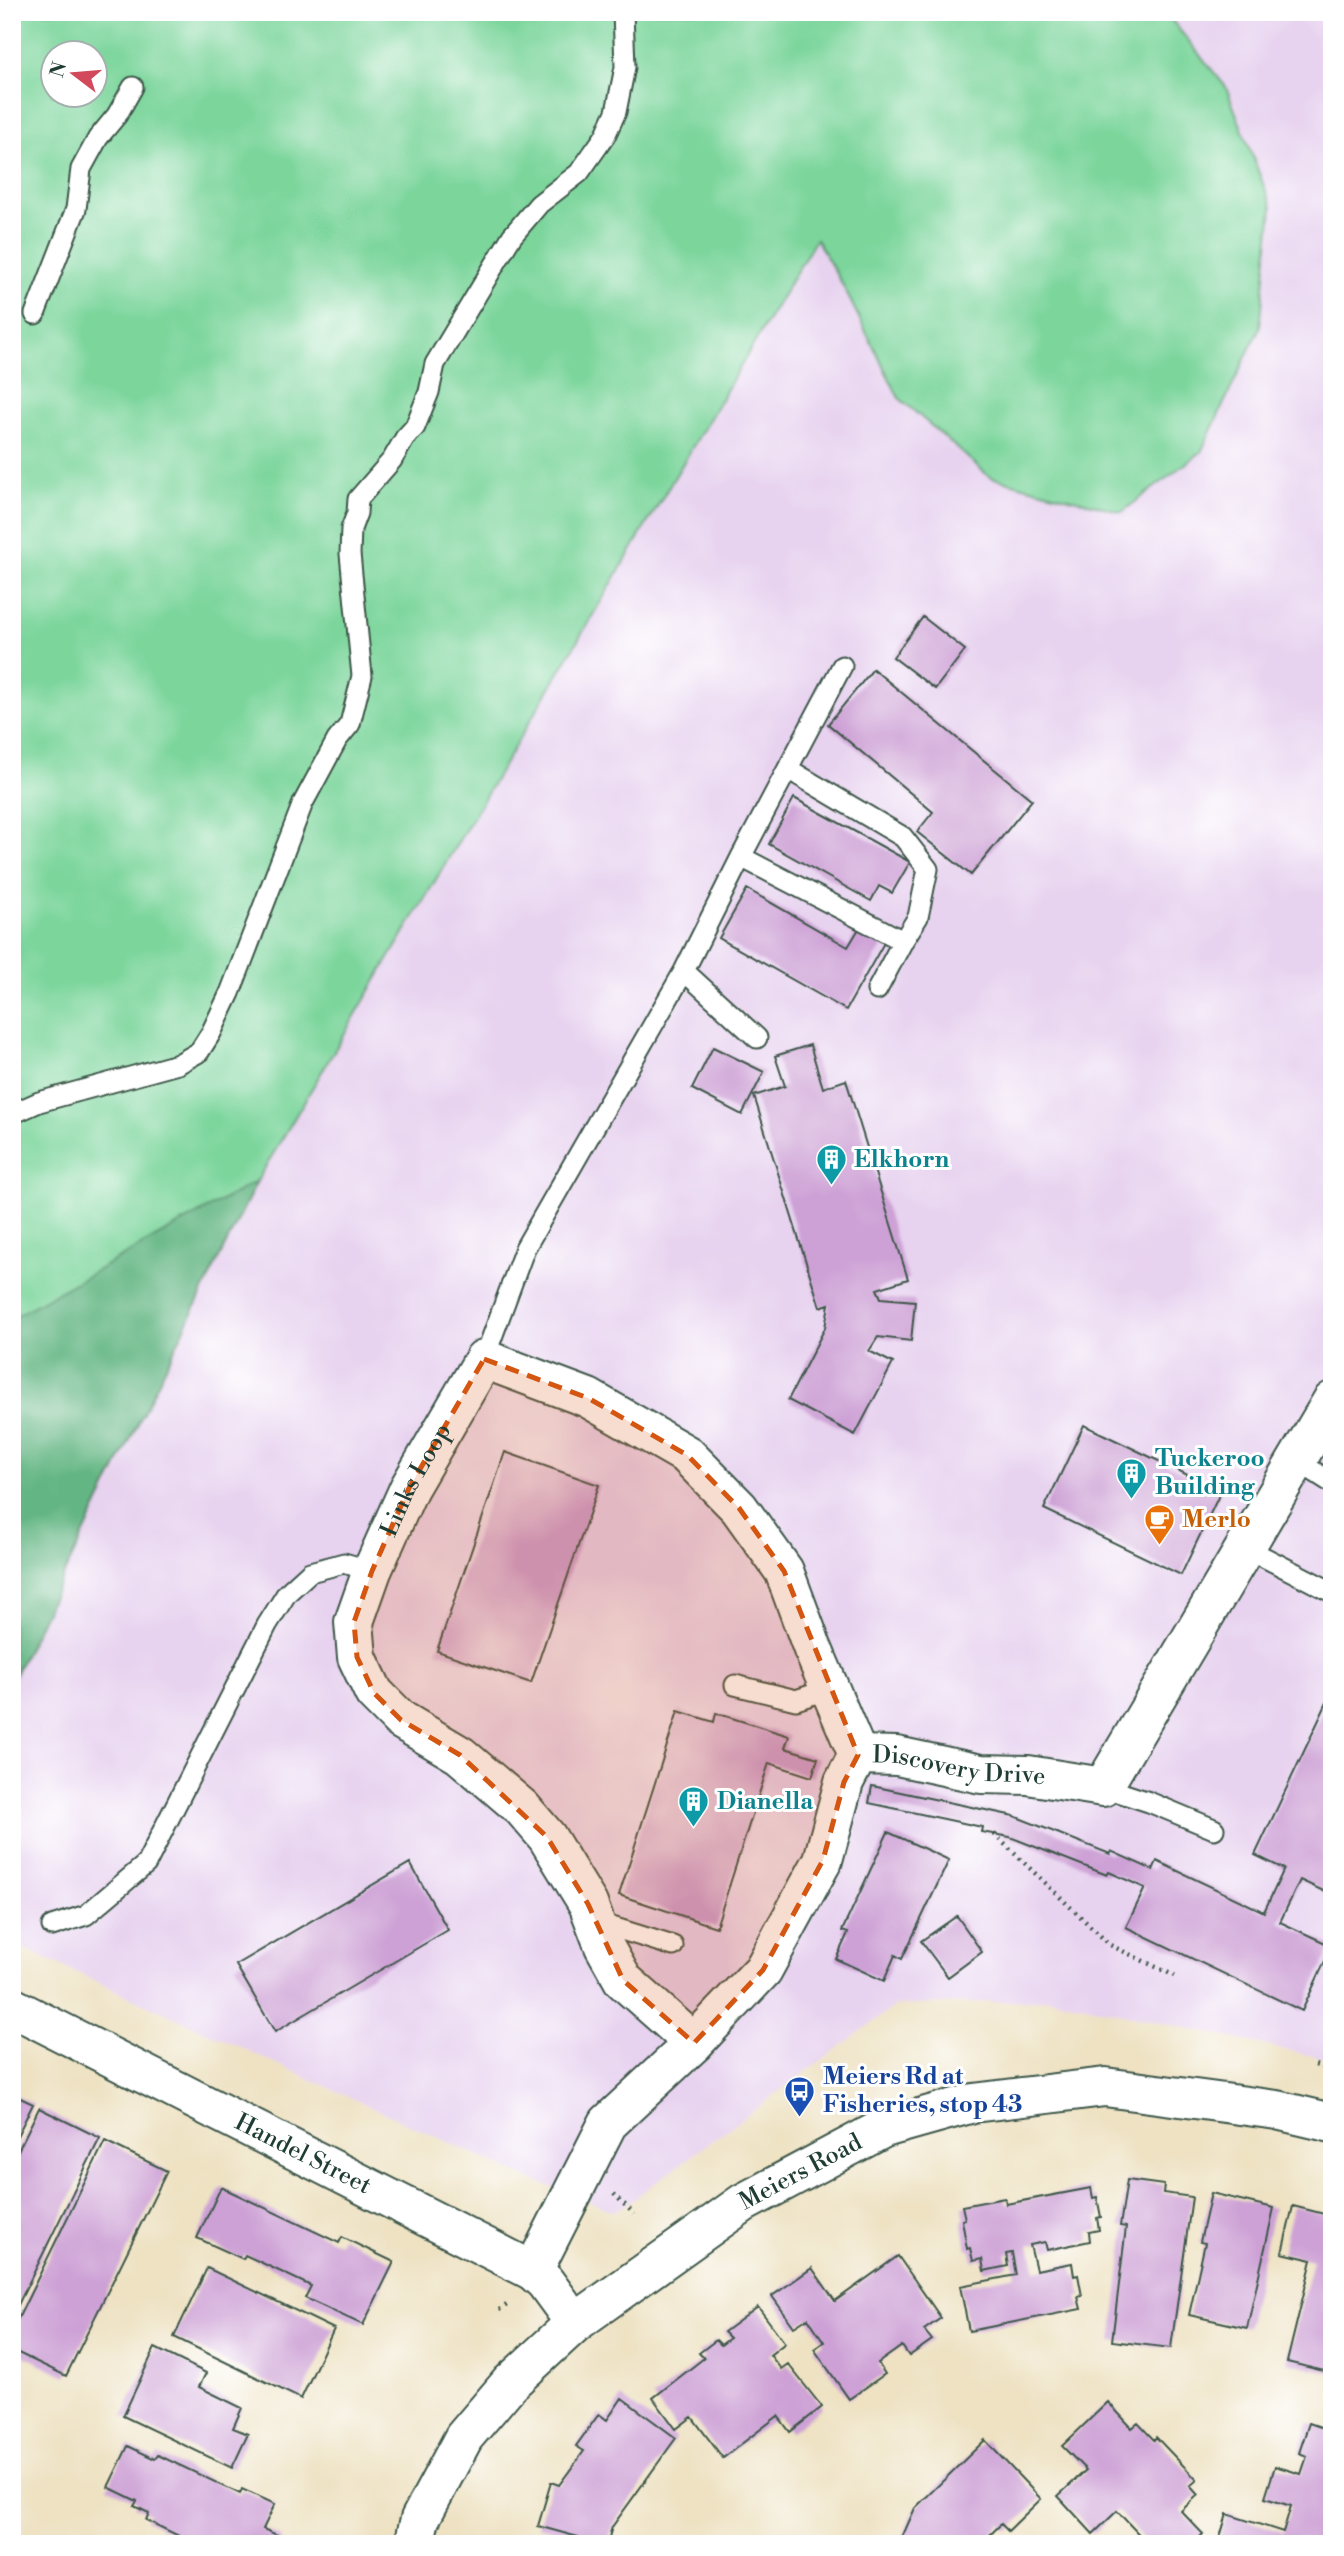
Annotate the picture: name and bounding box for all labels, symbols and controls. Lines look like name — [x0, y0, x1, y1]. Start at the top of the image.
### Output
north arrow — [38, 38, 108, 108]
text: N — [45, 59, 72, 80]
building icon: Elkhorn — [814, 1143, 848, 1187]
place label: Elkhorn — [854, 1145, 950, 1175]
street label: Links Loop — [374, 1418, 458, 1541]
place label: Tuckeroo Building — [1155, 1444, 1265, 1502]
building icon: Tuckeroo Building — [1115, 1456, 1149, 1500]
cafe icon: Merlo — [1142, 1503, 1176, 1547]
place label: Merlo — [1182, 1505, 1251, 1535]
street label: Discovery Drive — [872, 1740, 1048, 1793]
building icon: Dianella — [677, 1785, 711, 1829]
place label: Dianella — [717, 1787, 814, 1817]
place label: Meiers Rd at Fisheries, stop 43 — [823, 2062, 1023, 2120]
bus stop icon: Meiers Rd at Fisheries, stop 43 — [783, 2074, 817, 2118]
street label: Handel Street — [230, 2107, 376, 2202]
street label: Meiers Road — [734, 2127, 868, 2217]

